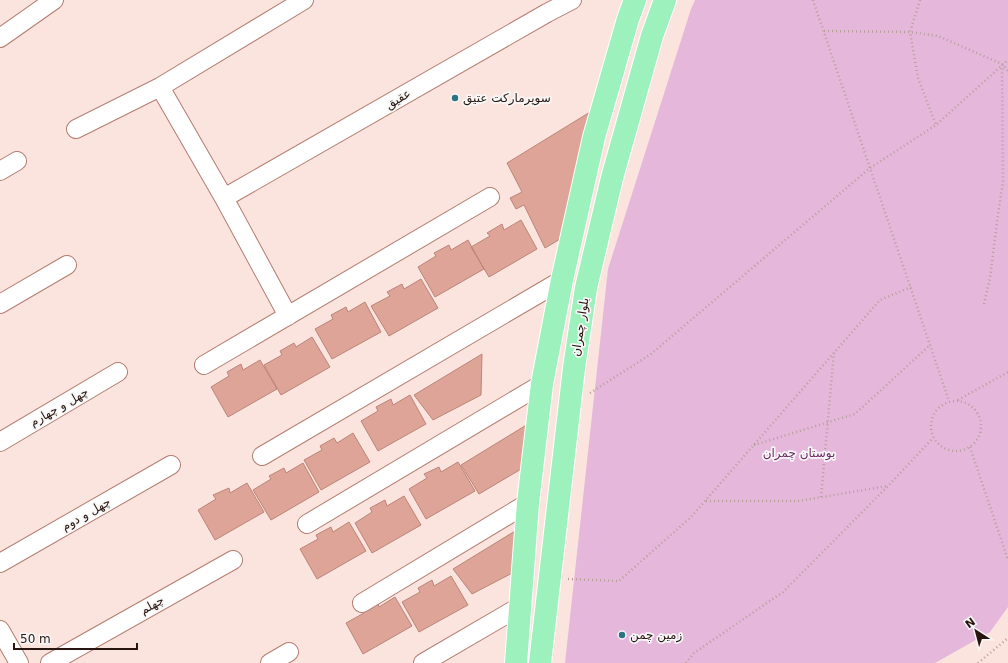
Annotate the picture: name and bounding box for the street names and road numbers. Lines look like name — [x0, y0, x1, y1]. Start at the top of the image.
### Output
street label: عقیق — [383, 86, 414, 113]
street label: بلوار چمران — [568, 296, 593, 358]
street label: چهل و چهارم — [27, 385, 91, 430]
street label: چهل و دوم — [59, 494, 113, 534]
street label: چهلم — [138, 593, 166, 617]

